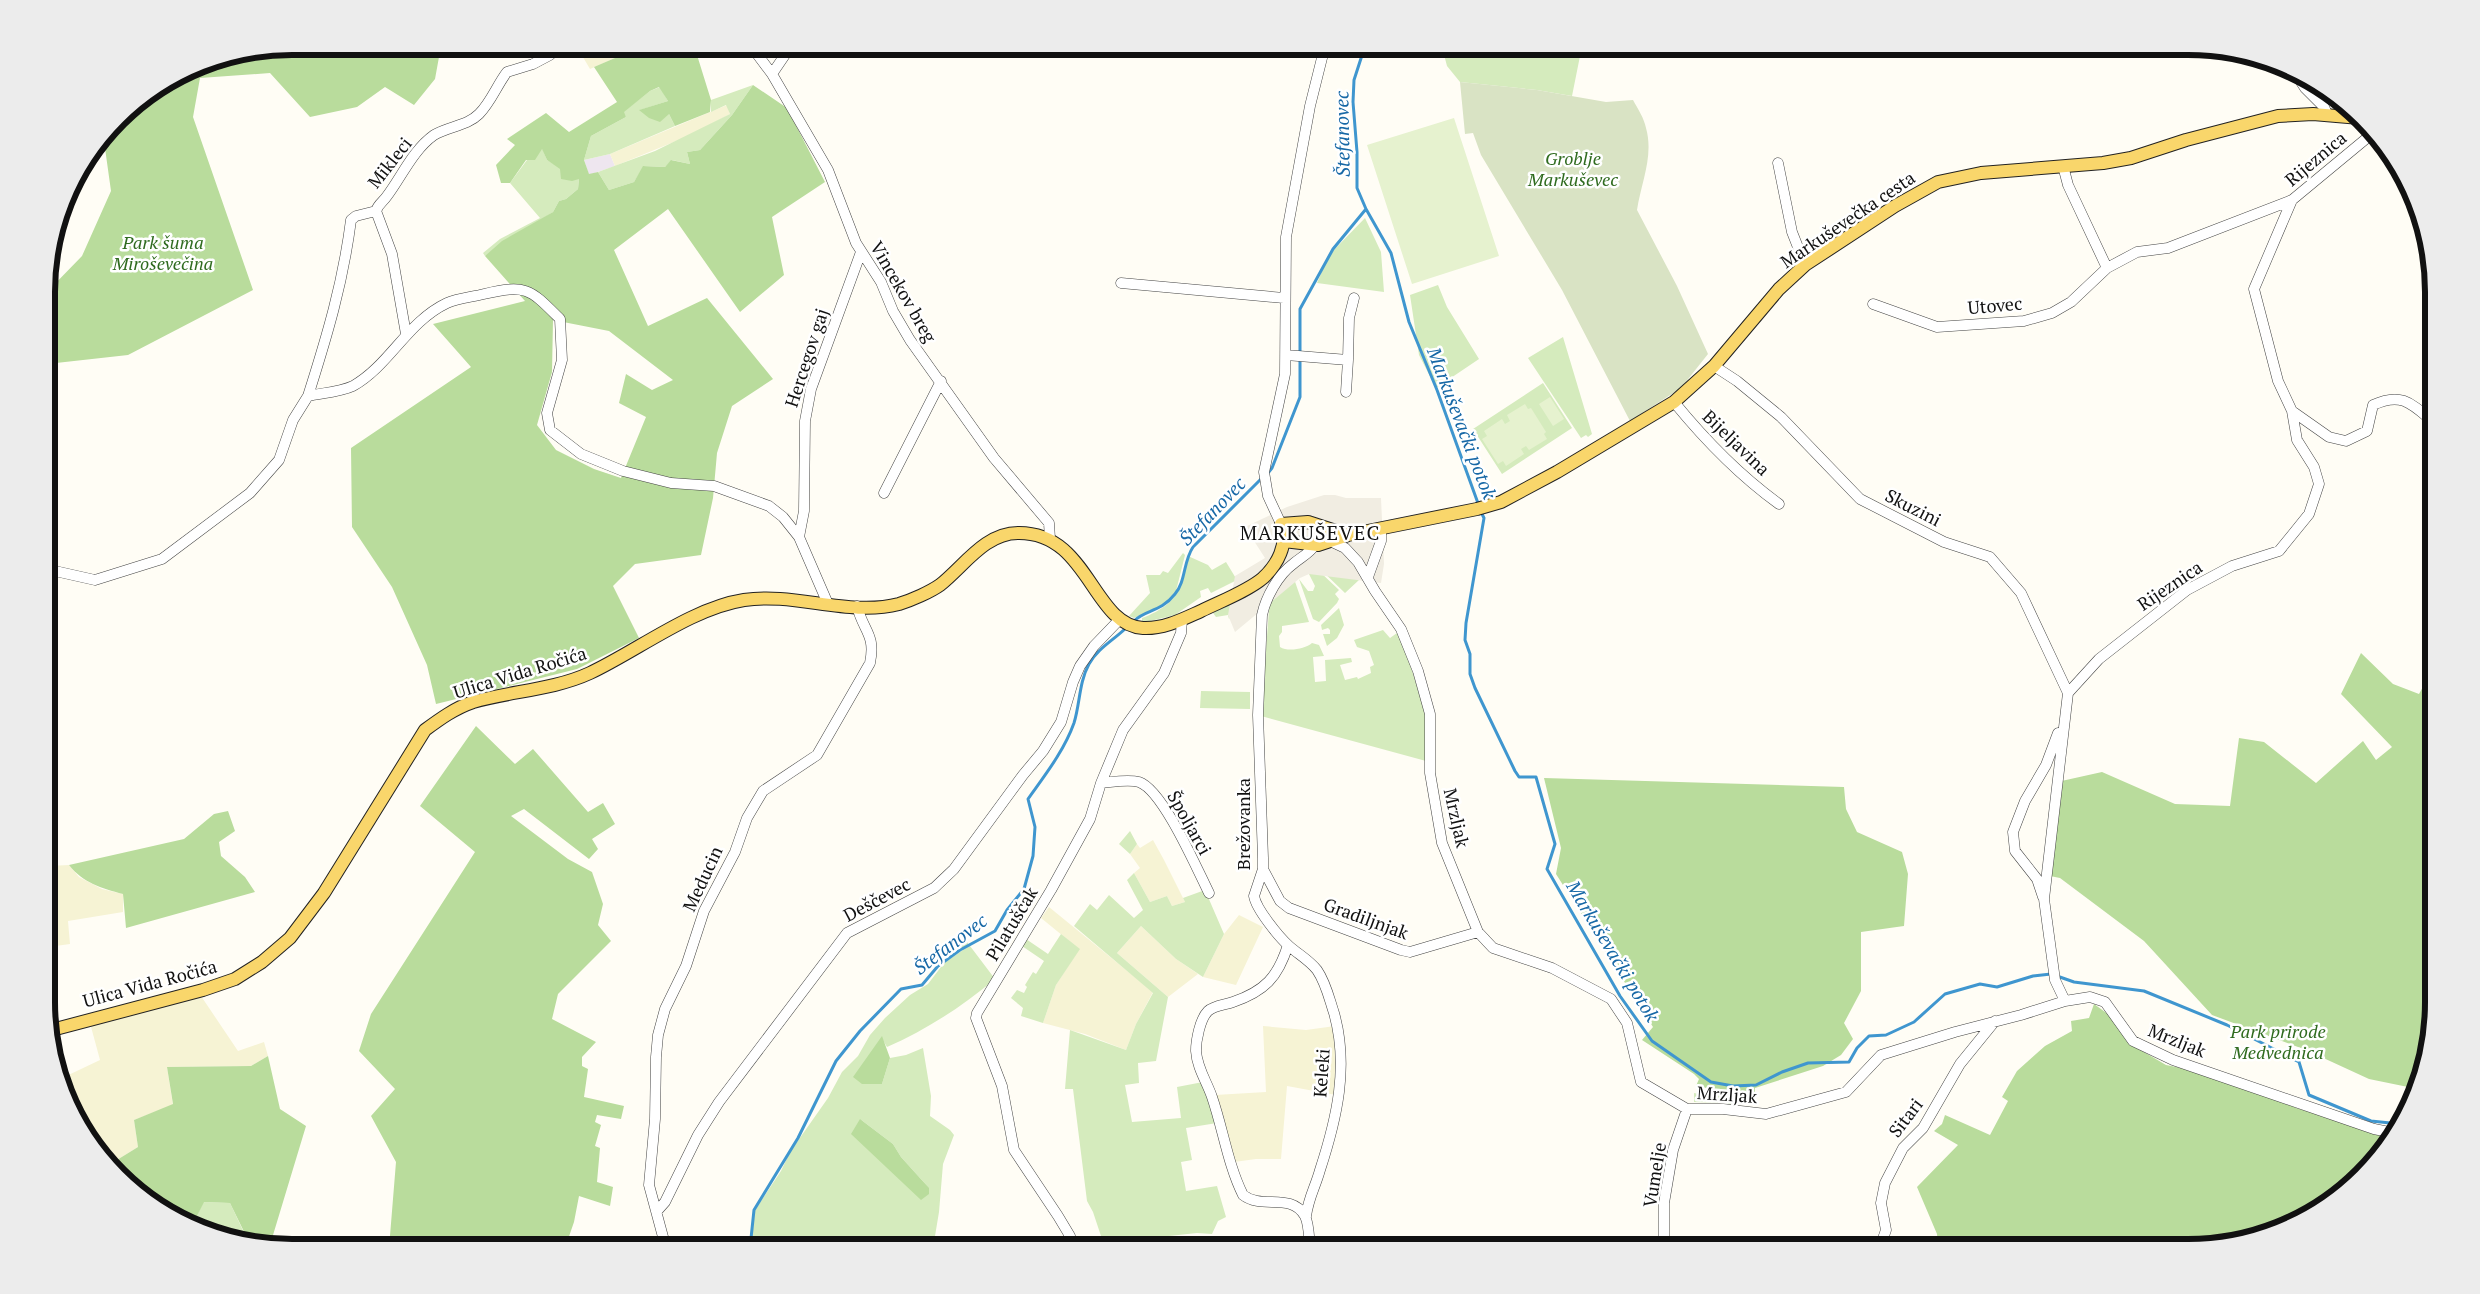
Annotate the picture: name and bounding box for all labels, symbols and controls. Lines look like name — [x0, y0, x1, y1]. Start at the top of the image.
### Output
water label: Štefanovec — [1328, 90, 1355, 177]
street label: Rijeznica — [2280, 125, 2351, 191]
street label: Mikleci — [362, 132, 417, 193]
park label: Groblje Markuševec — [1527, 146, 1618, 191]
street label: Markuševečka cesta — [1775, 165, 1919, 273]
park label: Park šuma Miroševečina — [112, 230, 213, 275]
street label: Vincekov breg — [865, 237, 943, 347]
street label: Utovec — [1967, 291, 2023, 319]
street label: Hercegov gaj — [779, 305, 833, 410]
water label: Markuševački potok — [1422, 342, 1503, 503]
street label: Bijeljavina — [1698, 404, 1776, 480]
water label: Štefanovec — [1173, 470, 1251, 550]
street label: Skuzini — [1881, 483, 1945, 531]
district label: MARKUŠEVEC — [1240, 519, 1380, 546]
street label: Rijeznica — [2132, 555, 2207, 616]
street label: Ulica Vida Ročića — [450, 640, 589, 704]
street label: Brežovanka — [1231, 778, 1255, 870]
street label: Špoljarci — [1162, 786, 1217, 859]
street label: Mrzljak — [1439, 786, 1476, 851]
street label: Meducin — [677, 842, 728, 915]
street label: Deščevec — [839, 871, 914, 927]
water label: Markuševački potok — [1561, 875, 1666, 1027]
street label: Pilatuščak — [980, 881, 1043, 965]
street label: Gradiljnjak — [1321, 892, 1413, 945]
water label: Štefanovec — [908, 907, 992, 979]
street label: Ulica Vida Ročića — [80, 954, 219, 1012]
street label: Mrzljak — [2145, 1018, 2210, 1063]
park label: Park prirode Medvednica — [2229, 1019, 2326, 1064]
street label: Keleki — [1307, 1048, 1335, 1098]
street label: Mrzljak — [1696, 1080, 1759, 1108]
street label: Sitari — [1883, 1093, 1928, 1142]
street label: Vumelje — [1637, 1141, 1671, 1209]

